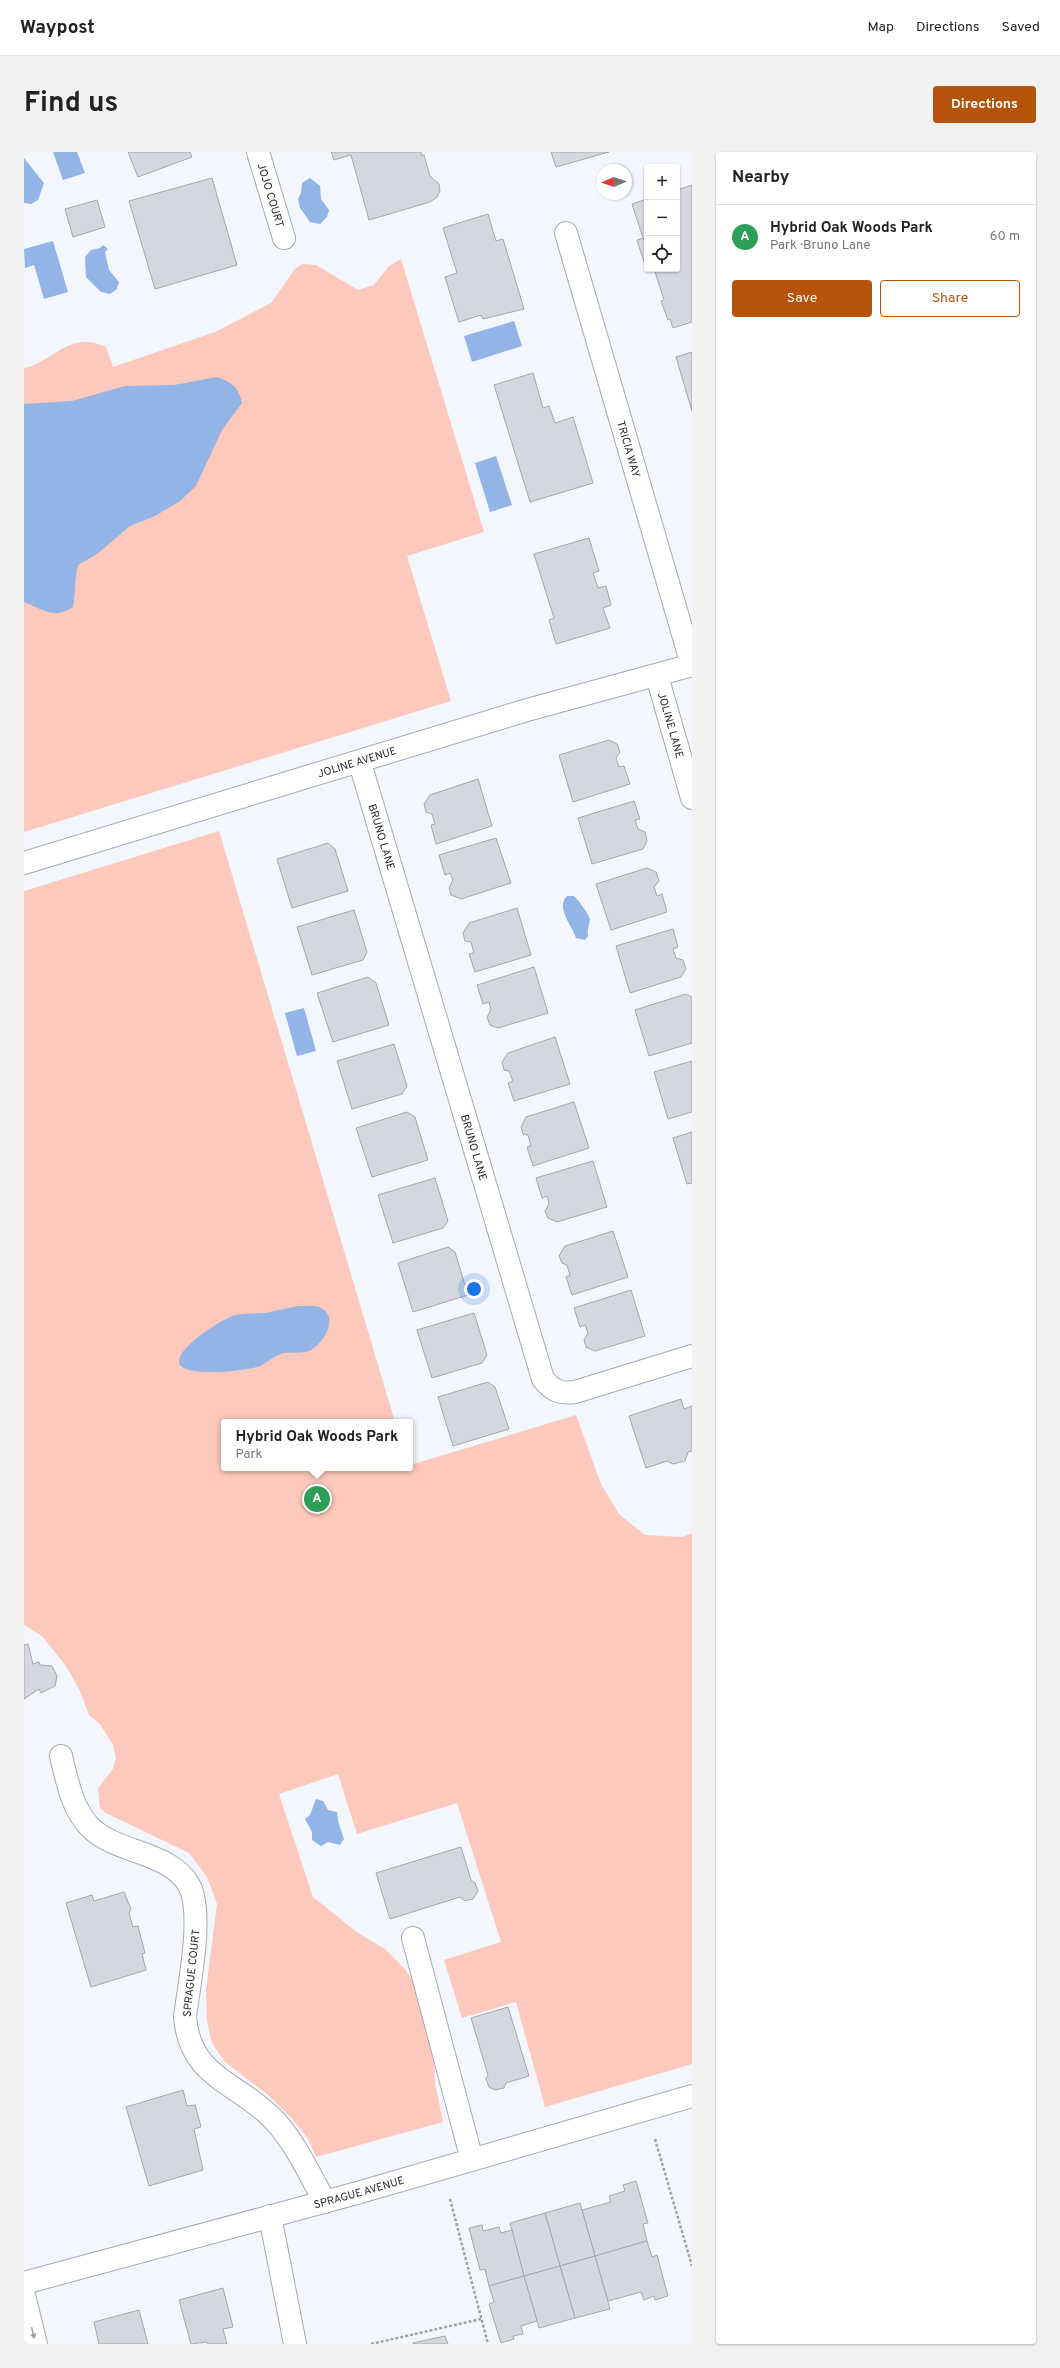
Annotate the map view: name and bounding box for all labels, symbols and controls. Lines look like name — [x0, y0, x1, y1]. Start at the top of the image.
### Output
text: Waypost — [20, 16, 95, 40]
text: Map — [868, 19, 894, 36]
text: Directions — [916, 19, 980, 36]
text: Saved — [1002, 19, 1040, 36]
text: Find us — [24, 86, 118, 122]
button: Directions — [933, 86, 1036, 123]
street label: JOJO COURT — [254, 162, 286, 229]
north arrow — [596, 164, 632, 200]
map controls — [644, 164, 680, 272]
button: + — [644, 164, 680, 200]
text: Nearby — [732, 167, 789, 189]
button: − — [644, 200, 680, 236]
text: Hybrid Oak Woods Park — [770, 219, 933, 238]
text: A — [740, 229, 750, 245]
text: 60 m — [990, 229, 1020, 245]
button: locate — [644, 236, 680, 272]
text: Park · Bruno Lane — [770, 238, 870, 254]
button: Save — [732, 280, 872, 317]
button: Share — [880, 280, 1020, 317]
street label: TRICIA WAY — [613, 419, 643, 479]
street label: JOLINE LANE — [654, 691, 686, 760]
street label: JOLINE AVENUE — [316, 744, 398, 781]
street label: BRUNO LANE — [365, 802, 397, 872]
street label: BRUNO LANE — [457, 1113, 490, 1182]
your location — [464, 1279, 484, 1299]
popup — [221, 1419, 413, 1471]
text: Hybrid Oak Woods Park — [236, 1428, 399, 1447]
text: Park — [236, 1447, 262, 1463]
pin: A — [304, 1484, 330, 1514]
street label: SPRAGUE COURT — [180, 1929, 204, 2018]
street label: SPRAGUE AVENUE — [312, 2174, 406, 2212]
one-way arrow — [31, 2327, 37, 2339]

